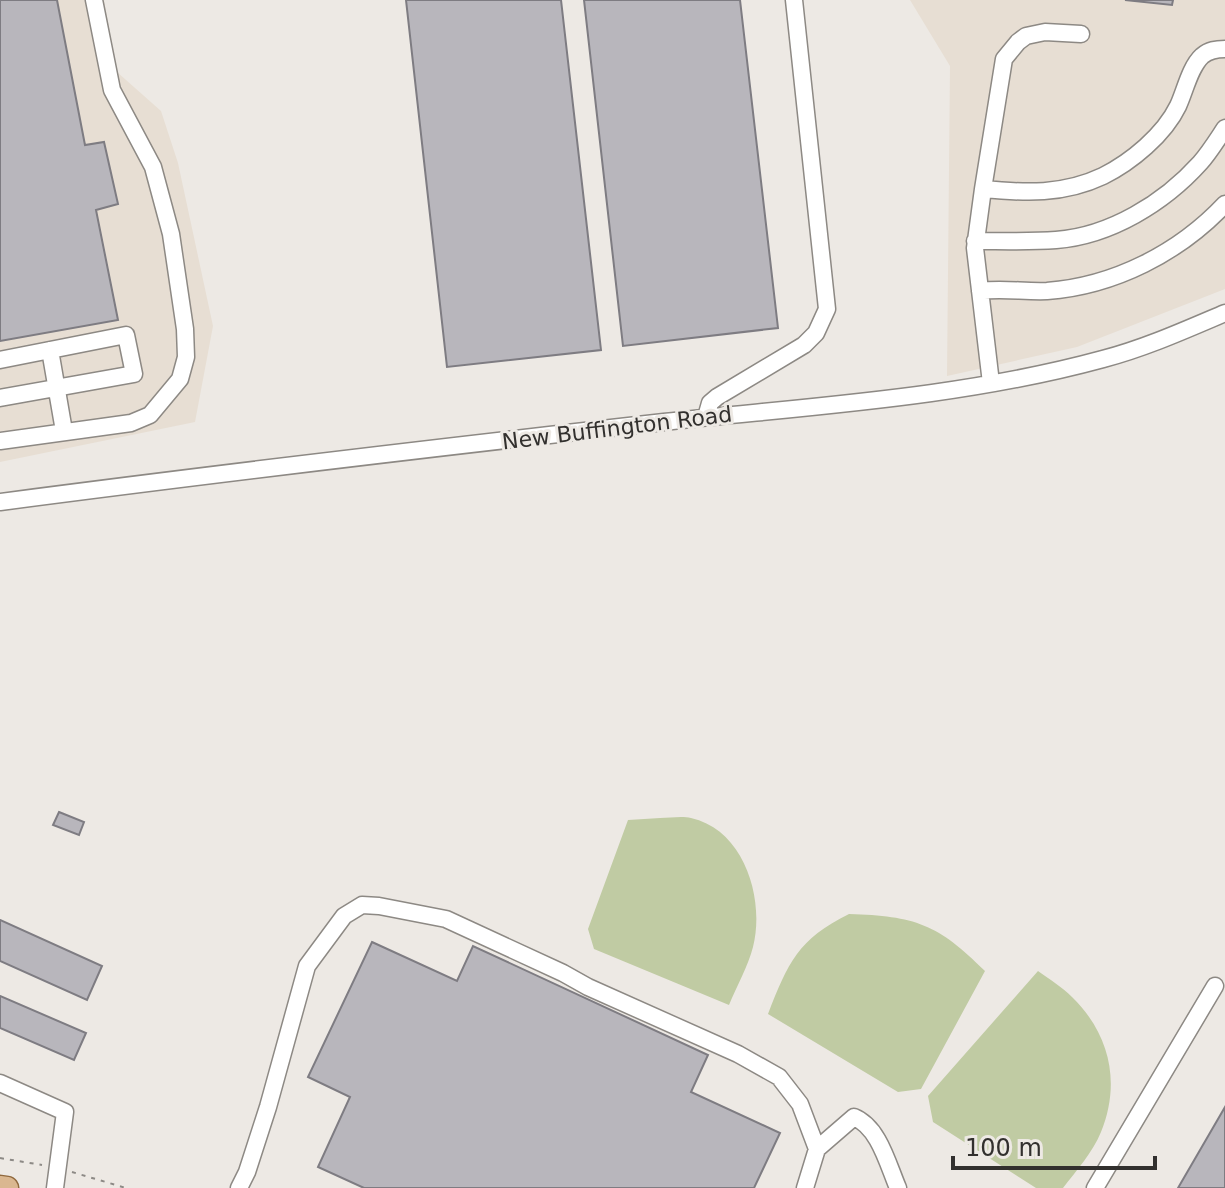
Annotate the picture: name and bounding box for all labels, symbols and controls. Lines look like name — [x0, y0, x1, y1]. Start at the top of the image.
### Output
street label: New Buffington Road — [501, 401, 733, 455]
scale bar — [953, 1120, 1155, 1170]
text: 100 m — [965, 1134, 1042, 1162]

